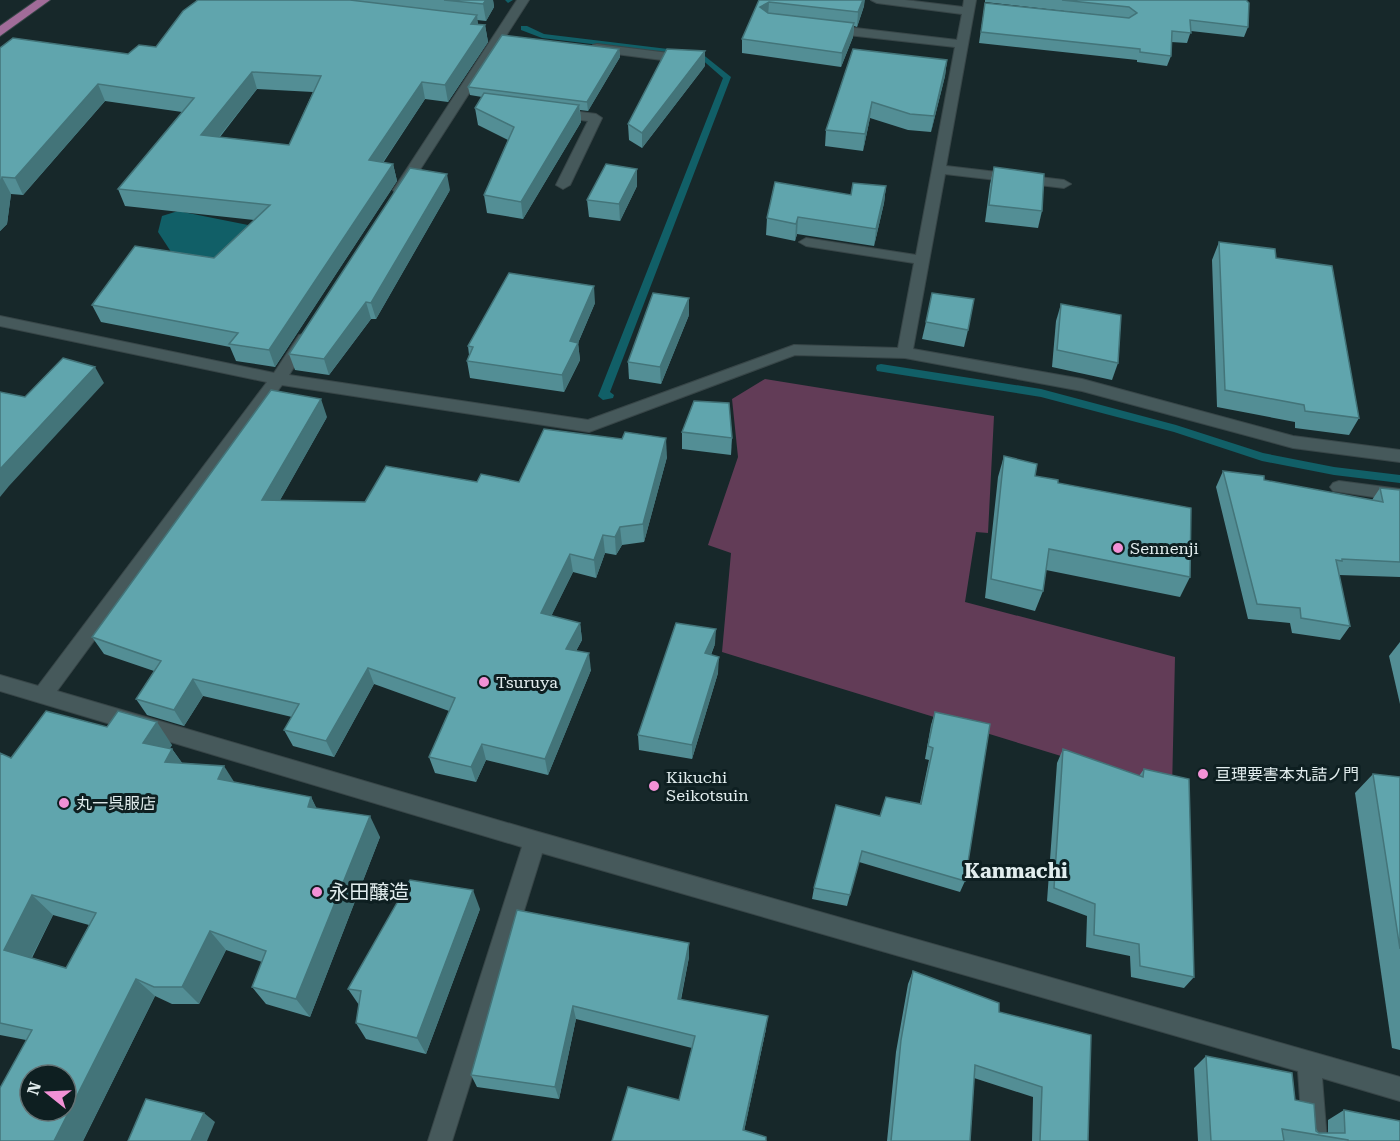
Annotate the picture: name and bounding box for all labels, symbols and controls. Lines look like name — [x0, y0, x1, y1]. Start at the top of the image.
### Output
place label: Sennenji — [1130, 539, 1199, 558]
marker: Sennenji — [1111, 541, 1125, 555]
place label: Tsuruya — [496, 673, 558, 692]
marker: Tsuruya — [477, 675, 491, 689]
place label: 亘理要害本丸詰ノ門 — [1215, 765, 1359, 784]
marker: 亘理要害本丸詰ノ門 — [1196, 767, 1210, 781]
place label: Kikuchi Seikotsuin — [666, 768, 748, 805]
marker: Kikuchi Seikotsuin — [647, 779, 661, 793]
place label: 丸一呉服店 — [76, 794, 156, 813]
marker: 丸一呉服店 — [57, 796, 71, 810]
district label: Kanmachi — [964, 859, 1068, 883]
place label: 永田醸造 — [329, 880, 409, 904]
marker: 永田醸造 — [310, 885, 324, 899]
north arrow — [18, 1063, 78, 1123]
text: N — [23, 1080, 45, 1097]

